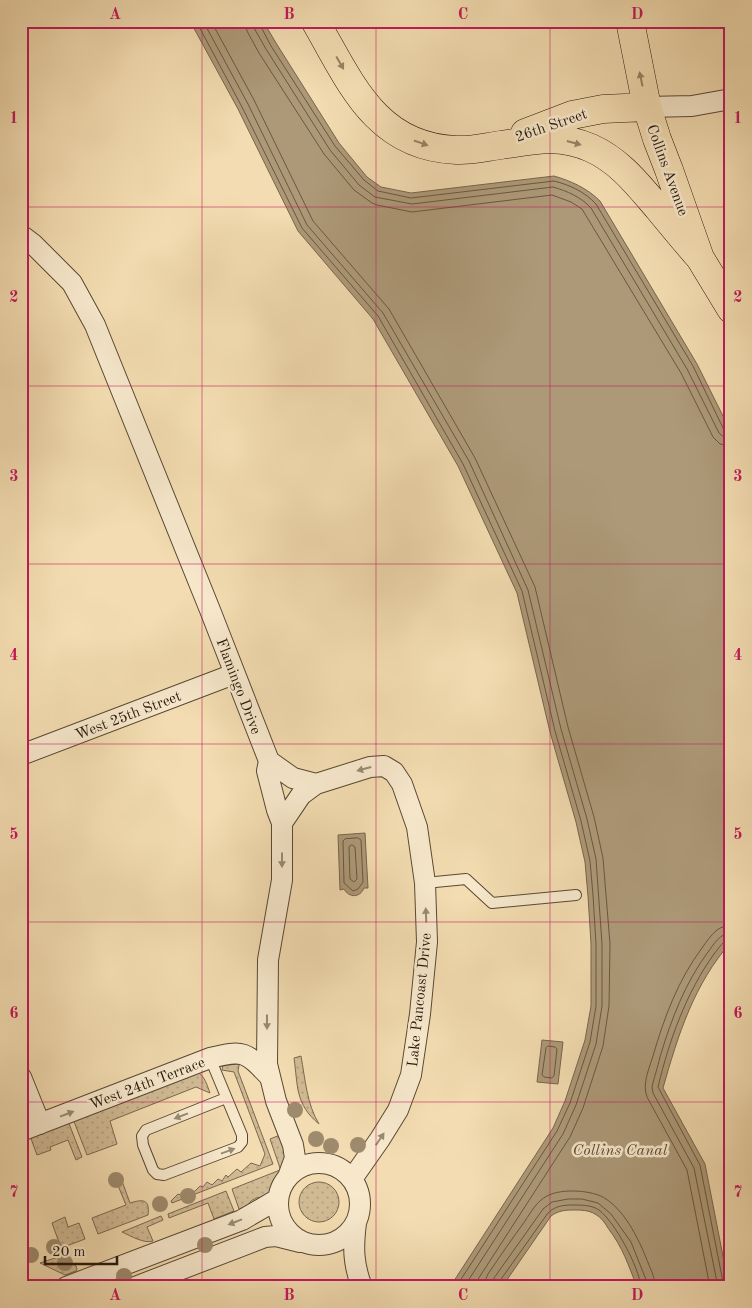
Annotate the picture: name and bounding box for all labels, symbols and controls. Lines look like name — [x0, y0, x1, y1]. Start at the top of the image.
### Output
text: A — [109, 7, 121, 23]
text: B — [283, 7, 295, 23]
text: C — [458, 7, 468, 23]
text: D — [631, 7, 643, 23]
one-way arrow — [336, 56, 344, 71]
one-way arrow — [637, 71, 645, 87]
street label: 26th Street — [514, 107, 589, 146]
text: 1 — [9, 111, 19, 127]
text: 1 — [733, 111, 743, 127]
street label: Collins Avenue — [643, 123, 690, 218]
one-way arrow — [414, 139, 429, 147]
one-way arrow — [566, 139, 581, 147]
text: 2 — [9, 290, 19, 306]
text: 2 — [733, 290, 743, 306]
text: 3 — [9, 469, 19, 485]
text: 3 — [733, 469, 743, 485]
street label: Flamingo Drive — [212, 636, 263, 737]
text: 4 — [9, 648, 19, 664]
text: 4 — [733, 648, 743, 664]
street label: West 25th Street — [73, 689, 184, 744]
one-way arrow — [357, 765, 372, 773]
text: 5 — [9, 827, 19, 843]
text: 5 — [733, 827, 743, 843]
one-way arrow — [278, 853, 286, 869]
one-way arrow — [422, 907, 430, 923]
street label: Lake Pancoast Drive — [406, 932, 435, 1068]
text: 6 — [9, 1006, 19, 1022]
text: 6 — [733, 1006, 743, 1022]
one-way arrow — [263, 1014, 271, 1030]
street label: West 24th Terrace — [88, 1055, 207, 1113]
one-way arrow — [60, 1110, 75, 1118]
one-way arrow — [173, 1112, 188, 1120]
one-way arrow — [375, 1132, 385, 1145]
water label: Collins Canal — [573, 1143, 668, 1159]
one-way arrow — [221, 1147, 236, 1155]
text: 7 — [9, 1185, 19, 1201]
text: 7 — [733, 1185, 743, 1201]
one-way arrow — [228, 1219, 242, 1227]
scale bar — [45, 1233, 118, 1265]
text: 20 m — [52, 1245, 86, 1260]
text: A — [109, 1288, 121, 1304]
text: B — [283, 1288, 295, 1304]
text: C — [458, 1288, 468, 1304]
text: D — [631, 1288, 643, 1304]

